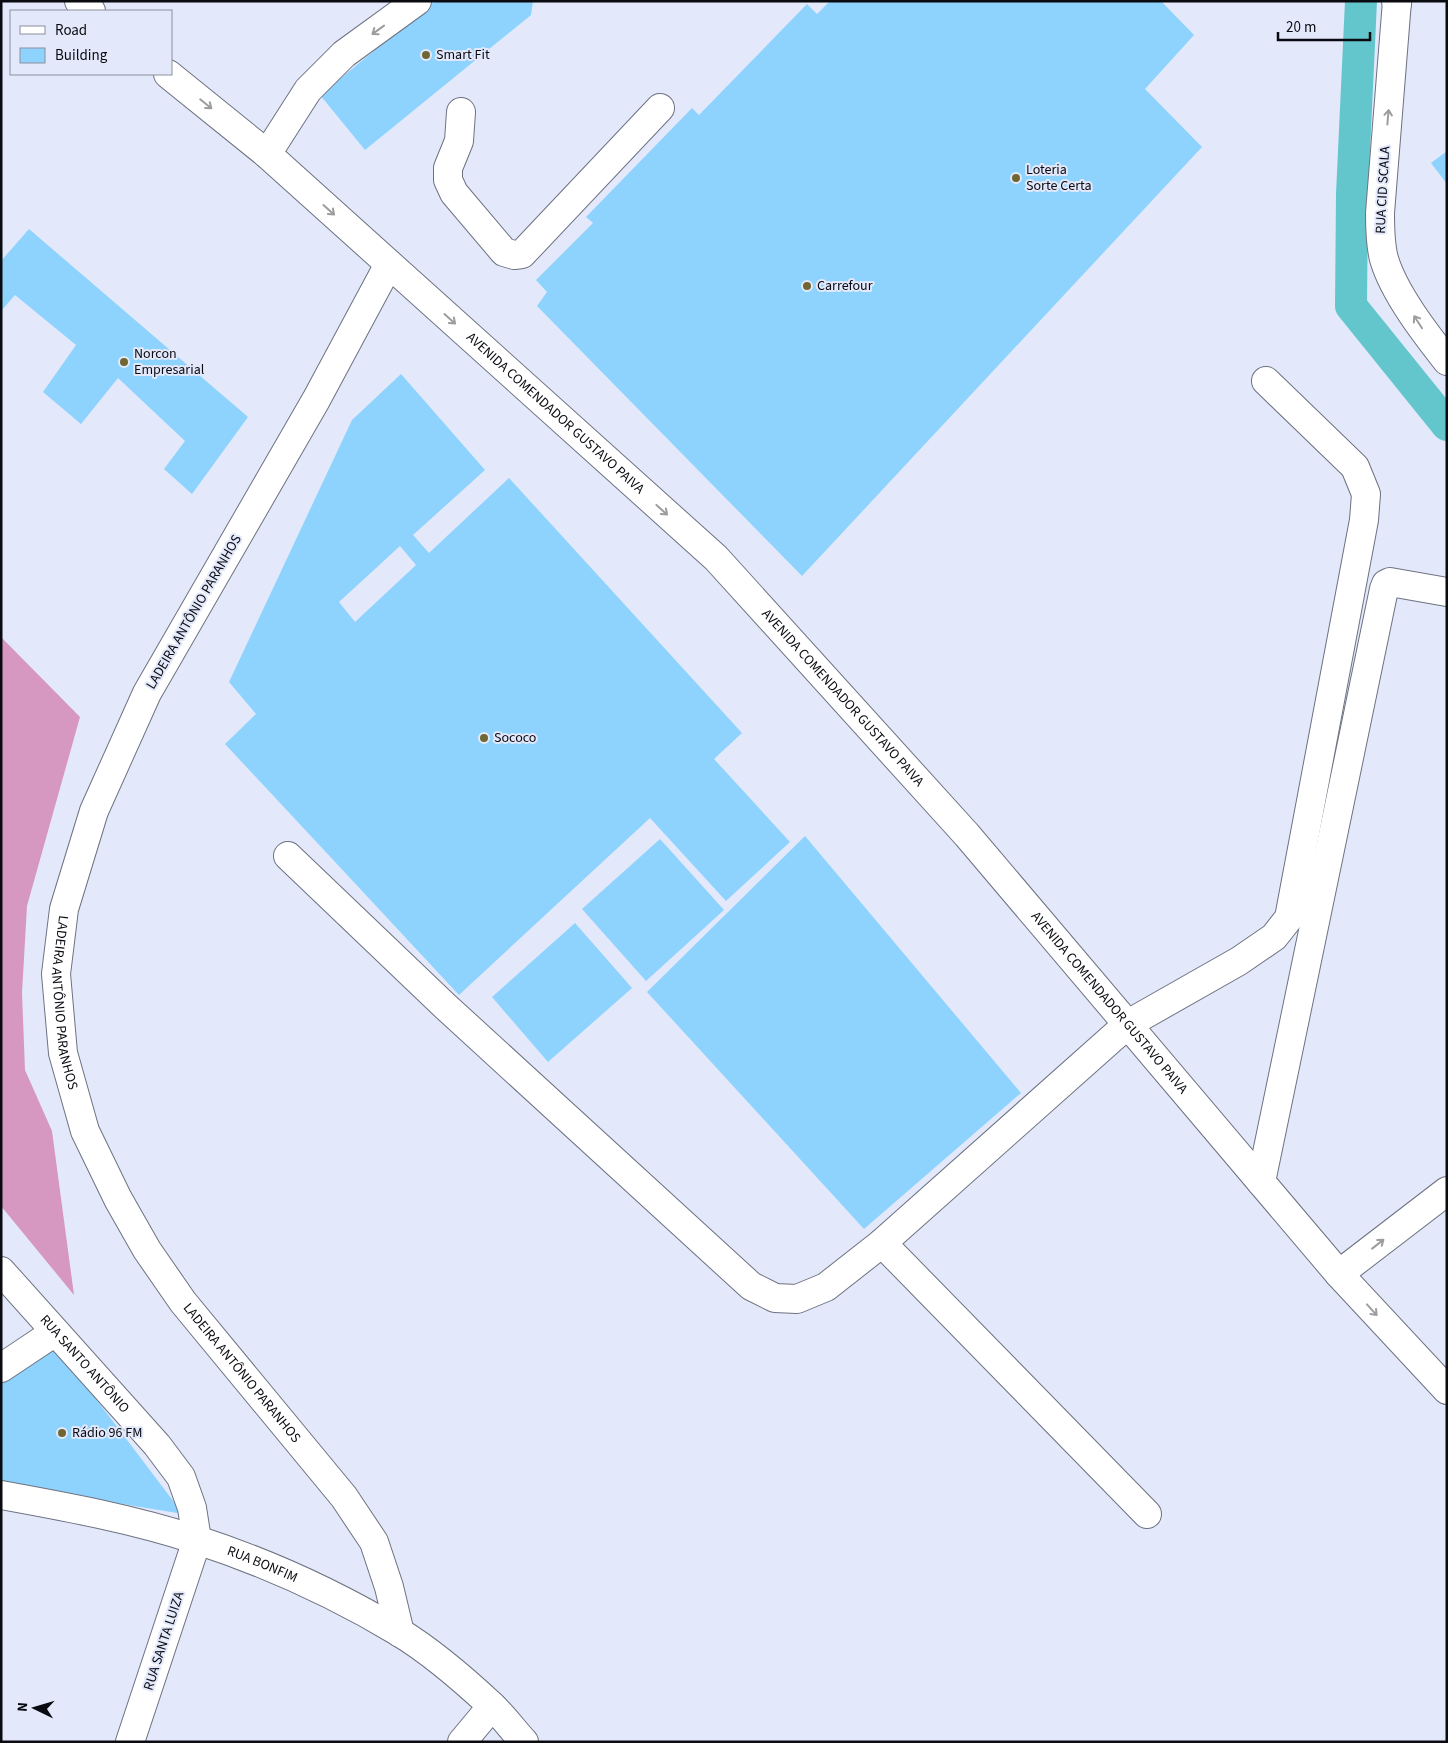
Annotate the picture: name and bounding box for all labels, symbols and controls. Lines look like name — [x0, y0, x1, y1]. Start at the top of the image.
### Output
legend — [10, 10, 172, 75]
scale bar — [1278, 10, 1370, 42]
text: 20 m — [1286, 17, 1316, 38]
text: Road — [55, 20, 87, 41]
one-way arrow — [371, 25, 385, 35]
text: Building — [55, 45, 108, 66]
place label: Smart Fit — [436, 45, 490, 65]
marker: Smart Fit — [420, 49, 432, 61]
one-way arrow — [199, 99, 212, 110]
one-way arrow — [1383, 109, 1392, 125]
street label: RUA CID SCALA — [1371, 145, 1395, 234]
place label: Loteria Sorte Certa — [1026, 160, 1092, 196]
marker: Loteria Sorte Certa — [1010, 172, 1022, 184]
one-way arrow — [323, 204, 336, 216]
place label: Carrefour — [817, 276, 873, 296]
marker: Carrefour — [801, 280, 813, 292]
one-way arrow — [444, 313, 457, 325]
one-way arrow — [1412, 316, 1422, 330]
street label: AVENIDA COMENDADOR GUSTAVO PAIVA — [462, 328, 649, 499]
place label: Norcon Empresarial — [134, 344, 205, 380]
marker: Norcon Empresarial — [118, 356, 130, 368]
one-way arrow — [655, 504, 668, 516]
street label: LADEIRA ANTÔNIO PARANHOS — [141, 531, 247, 693]
street label: AVENIDA COMENDADOR GUSTAVO PAIVA — [757, 605, 929, 791]
place label: Sococo — [494, 728, 536, 748]
marker: Sococo — [478, 732, 490, 744]
street label: AVENIDA COMENDADOR GUSTAVO PAIVA — [1026, 907, 1193, 1099]
street label: LADEIRA ANTÔNIO PARANHOS — [46, 914, 83, 1092]
one-way arrow — [1371, 1239, 1384, 1250]
street label: LADEIRA ANTÔNIO PARANHOS — [178, 1299, 305, 1447]
one-way arrow — [1366, 1304, 1378, 1317]
street label: RUA SANTO ANTÔNIO — [35, 1311, 134, 1418]
place label: Rádio 96 FM — [72, 1423, 142, 1443]
marker: Rádio 96 FM — [56, 1427, 68, 1439]
street label: RUA BONFIM — [224, 1541, 301, 1588]
street label: RUA SANTA LUIZA — [139, 1589, 190, 1693]
north arrow — [10, 1683, 60, 1733]
text: N — [13, 1701, 33, 1712]

